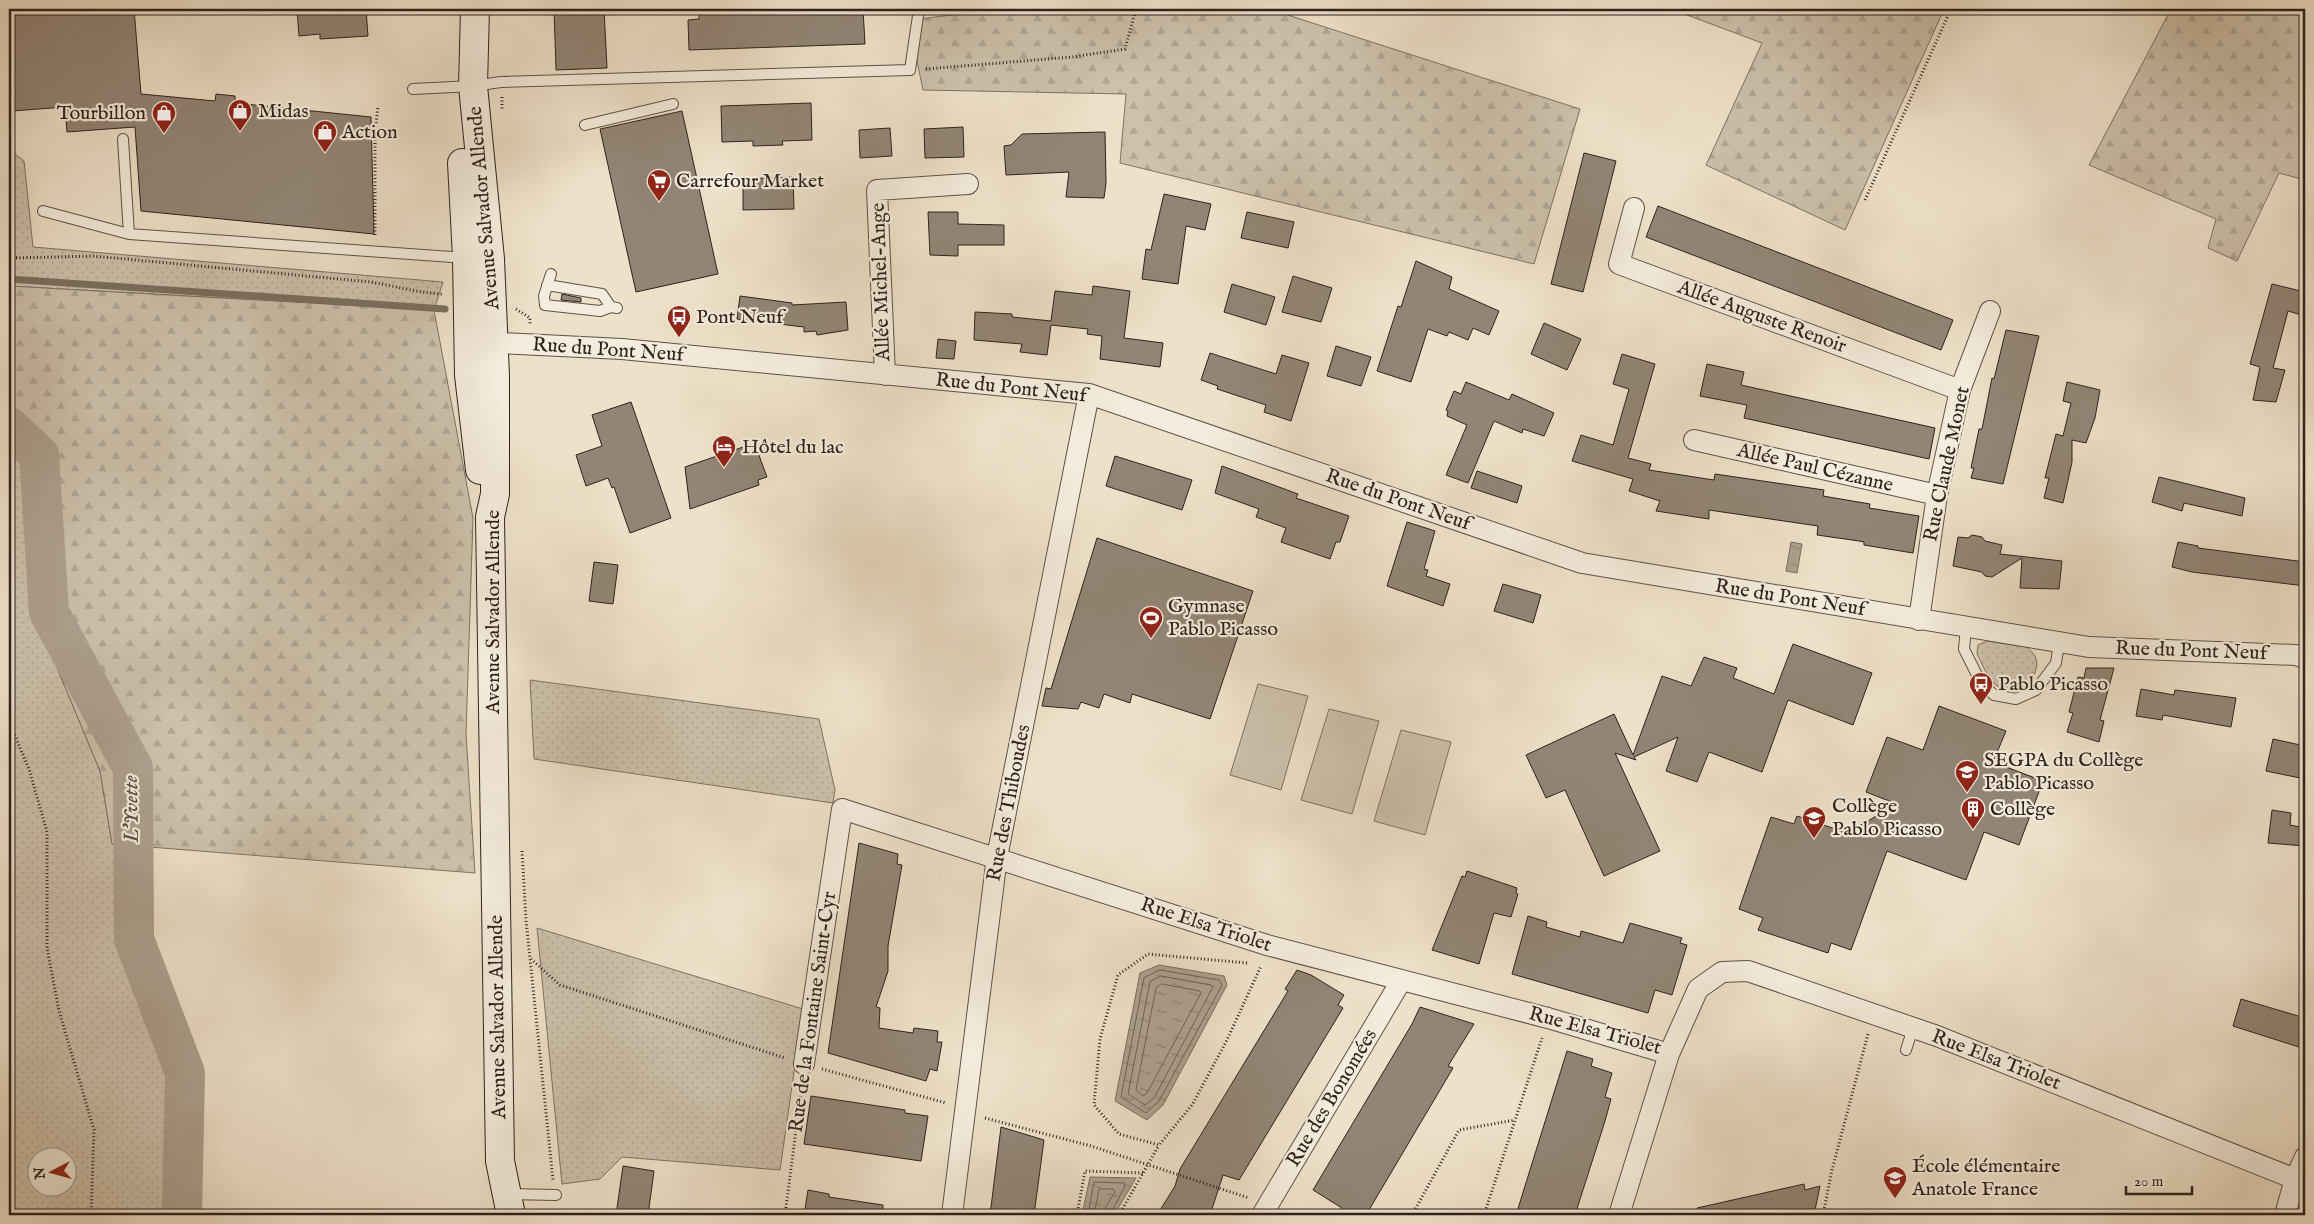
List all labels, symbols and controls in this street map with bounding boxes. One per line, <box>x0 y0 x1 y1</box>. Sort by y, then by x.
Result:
shop icon: Midas <box>227 98 253 132</box>
place label: Midas <box>258 99 308 124</box>
shop icon: Tourbillon <box>151 100 177 134</box>
place label: Tourbillon <box>57 101 146 126</box>
street label: Avenue Salvador Allende <box>463 105 505 312</box>
shop icon: Action <box>312 119 338 153</box>
place label: Action <box>341 120 398 145</box>
supermarket icon: Carrefour Market <box>646 168 672 202</box>
place label: Carrefour Market <box>676 169 824 194</box>
street label: Allée Michel-Ange <box>866 202 896 363</box>
street label: Allée Auguste Renoir <box>1673 274 1851 359</box>
bus stop icon: Pont Neuf <box>666 304 692 338</box>
place label: Pont Neuf <box>696 305 787 330</box>
street label: Rue du Pont Neuf <box>531 332 688 368</box>
street label: Rue du Pont Neuf <box>934 368 1091 409</box>
street label: Rue Claude Monet <box>1918 384 1976 544</box>
hotel icon: Hôtel du lac <box>711 434 737 468</box>
place label: Hôtel du lac <box>742 435 844 460</box>
street label: Allée Paul Cézanne <box>1734 438 1895 498</box>
street label: Rue du Pont Neuf <box>1322 463 1477 538</box>
street label: Avenue Salvador Allende <box>481 510 506 715</box>
street label: Rue du Pont Neuf <box>1713 574 1871 623</box>
place label: Gymnase Pablo Picasso <box>1168 594 1278 642</box>
sports icon: Gymnase Pablo Picasso <box>1138 605 1164 639</box>
street label: Rue du Pont Neuf <box>2115 636 2271 666</box>
bus stop icon: Pablo Picasso <box>1968 671 1994 705</box>
place label: Pablo Picasso <box>1998 672 2108 697</box>
street label: Rue des Thiboudes <box>982 722 1036 884</box>
place label: SEGPA du Collège Pablo Picasso <box>1984 748 2143 796</box>
school or university icon: SEGPA du Collège Pablo Picasso <box>1954 759 1980 793</box>
water label: L'Yvette <box>118 775 146 844</box>
place label: Collège Pablo Picasso <box>1832 794 1942 842</box>
building icon: Collège <box>1960 796 1986 830</box>
place label: Collège <box>1990 797 2055 822</box>
school or university icon: Collège Pablo Picasso <box>1801 805 1827 839</box>
street label: Rue de la Fontaine Saint-Cyr <box>784 889 842 1134</box>
street label: Rue Elsa Triolet <box>1137 892 1275 958</box>
street label: Avenue Salvador Allende <box>484 915 512 1120</box>
street label: Rue Elsa Triolet <box>1526 1001 1664 1061</box>
street label: Rue Elsa Triolet <box>1928 1024 2064 1096</box>
street label: Rue des Bonomées <box>1281 1025 1383 1171</box>
north arrow <box>28 1146 78 1196</box>
place label: École élémentaire Anatole France <box>1911 1154 2060 1202</box>
scale bar <box>2126 1164 2193 1196</box>
school or university icon: École élémentaire Anatole France <box>1882 1165 1908 1199</box>
text: N <box>30 1166 50 1181</box>
text: 20 m <box>2134 1172 2164 1191</box>

